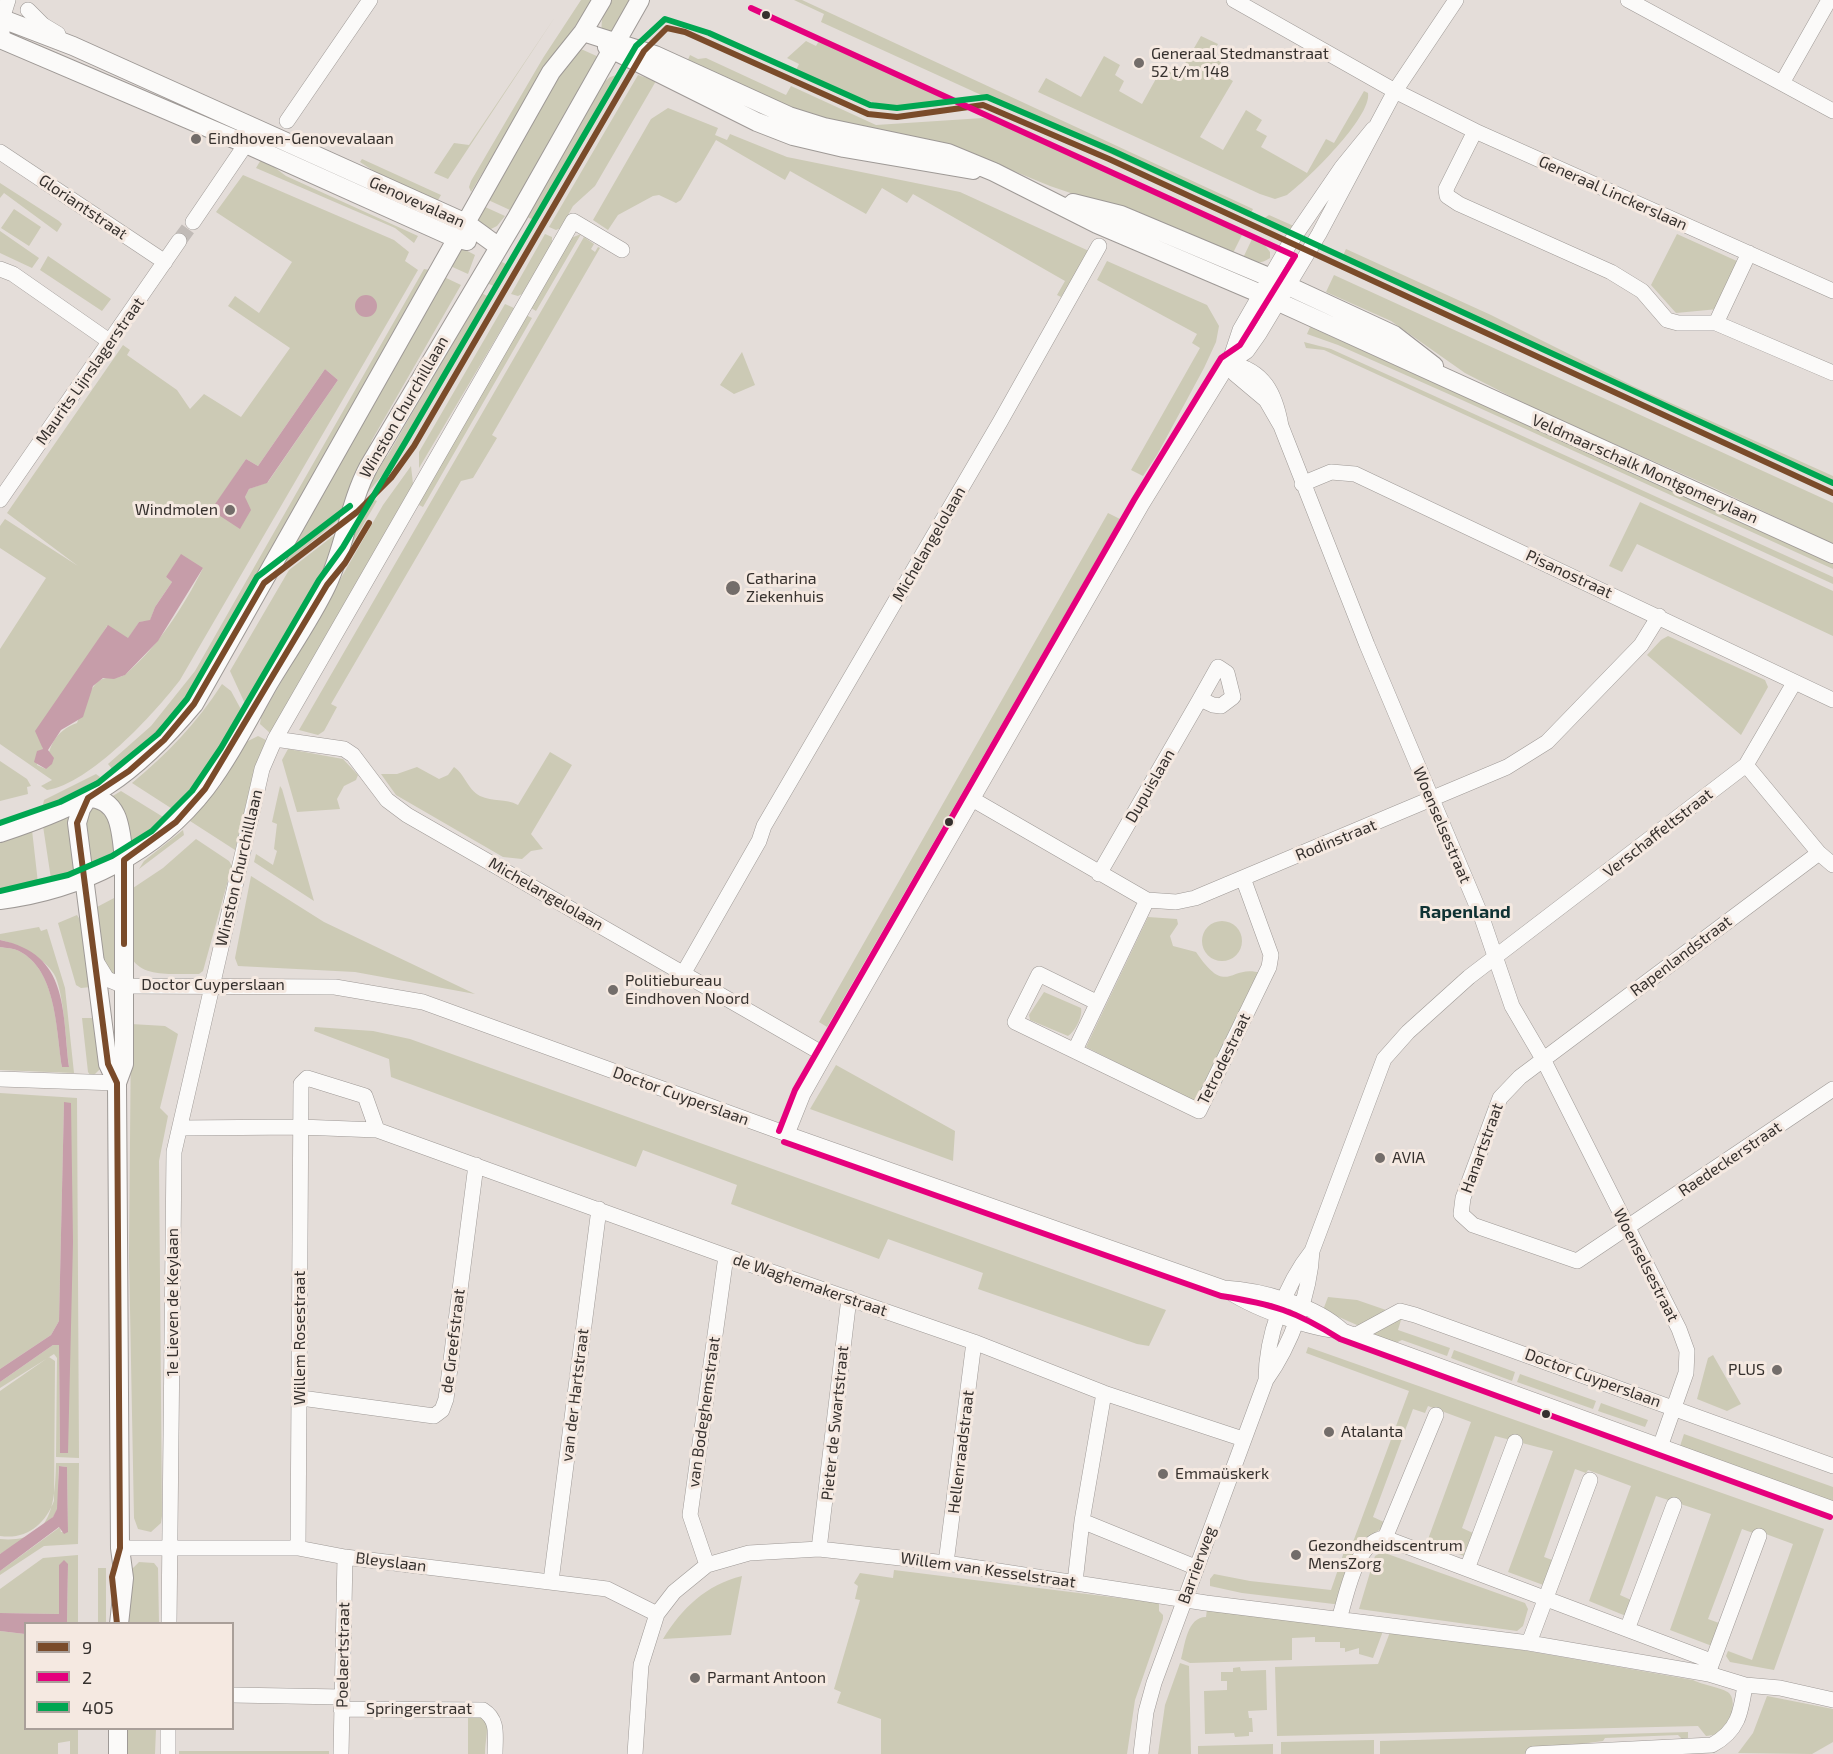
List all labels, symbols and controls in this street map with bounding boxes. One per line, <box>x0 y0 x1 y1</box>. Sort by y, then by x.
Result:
unlabelled marker <box>760 9 772 21</box>
place label: Generaal Stedmanstraat 52 t/m 148 <box>1151 44 1329 82</box>
marker: Generaal Stedmanstraat 52 t/m 148 <box>1132 56 1146 70</box>
place label: Eindhoven-Genovevalaan <box>208 129 394 149</box>
marker: Eindhoven-Genovevalaan <box>189 132 203 146</box>
street label: Generaal Linckerslaan <box>1536 152 1690 234</box>
street label: Gloriantstraat <box>35 170 131 244</box>
street label: Genovevalaan <box>366 172 468 232</box>
street label: Maurits Lijnslagerstraat <box>32 294 148 448</box>
street label: Winston Churchilllaan <box>356 333 452 481</box>
street label: Veldmaarschalk Montgomerylaan <box>1529 410 1761 528</box>
street label: Michelangelolaan <box>888 483 970 605</box>
place label: Windmolen <box>135 500 218 520</box>
marker: Windmolen <box>223 503 237 517</box>
street label: Pisanostraat <box>1523 546 1615 602</box>
place label: Catharina Ziekenhuis <box>746 569 824 607</box>
marker: Catharina Ziekenhuis <box>724 579 742 597</box>
street label: Dupuislaan <box>1121 746 1179 826</box>
street label: Woenselsestraat <box>1409 764 1475 886</box>
street label: Verschaffeltstraat <box>1600 784 1716 882</box>
street label: Winston Churchilllaan <box>212 788 266 948</box>
street label: Rodinstraat <box>1293 815 1379 865</box>
unlabelled marker <box>943 816 955 828</box>
street label: Michelangelolaan <box>485 853 607 935</box>
district label: Rapenland <box>1419 901 1511 923</box>
street label: Rapenlandstraat <box>1626 912 1736 1000</box>
place label: Politiebureau Eindhoven Noord <box>625 971 749 1009</box>
street label: Doctor Cuyperslaan <box>141 975 285 995</box>
marker: Politiebureau Eindhoven Noord <box>606 983 620 997</box>
street label: Tetrodestraat <box>1194 1010 1254 1108</box>
street label: Doctor Cuyperslaan <box>610 1062 752 1130</box>
street label: Hanartstraat <box>1457 1100 1507 1196</box>
street label: Raedeckerstraat <box>1675 1117 1785 1201</box>
place label: AVIA <box>1392 1148 1425 1168</box>
marker: AVIA <box>1373 1151 1387 1165</box>
street label: Woenselsestraat <box>1609 1205 1683 1325</box>
street label: 1e Lieven de Keylaan <box>163 1228 183 1376</box>
street label: de Waghemakerstraat <box>730 1250 890 1320</box>
street label: Willem Rosestraat <box>290 1271 310 1405</box>
street label: de Greefstraat <box>437 1288 469 1394</box>
street label: van der Hartstraat <box>557 1327 593 1463</box>
street label: van Bodeghemstraat <box>684 1335 724 1489</box>
street label: Doctor Cuyperslaan <box>1522 1344 1664 1412</box>
street label: Pieter de Swartstraat <box>817 1345 853 1501</box>
place label: PLUS <box>1728 1360 1765 1380</box>
marker: PLUS <box>1770 1363 1784 1377</box>
street label: Hellenraadstraat <box>944 1389 978 1515</box>
unlabelled marker <box>1540 1408 1552 1420</box>
place label: Atalanta <box>1341 1422 1403 1442</box>
marker: Atalanta <box>1322 1425 1336 1439</box>
place label: Emmaüskerk <box>1175 1464 1269 1484</box>
marker: Emmaüskerk <box>1156 1467 1170 1481</box>
street label: Barrierweg <box>1174 1524 1220 1606</box>
place label: Gezondheidscentrum MensZorg <box>1308 1536 1463 1574</box>
street label: Bleyslaan <box>354 1548 428 1576</box>
street label: Willem van Kesselstraat <box>899 1548 1077 1592</box>
marker: Gezondheidscentrum MensZorg <box>1289 1548 1303 1562</box>
street label: Poelaertstraat <box>332 1602 354 1708</box>
legend <box>24 1622 234 1730</box>
text: 9 <box>82 1636 92 1658</box>
text: 2 <box>82 1666 92 1688</box>
place label: Parmant Antoon <box>707 1668 826 1688</box>
marker: Parmant Antoon <box>688 1671 702 1685</box>
text: 405 <box>82 1696 114 1718</box>
street label: Springerstraat <box>366 1699 472 1719</box>

